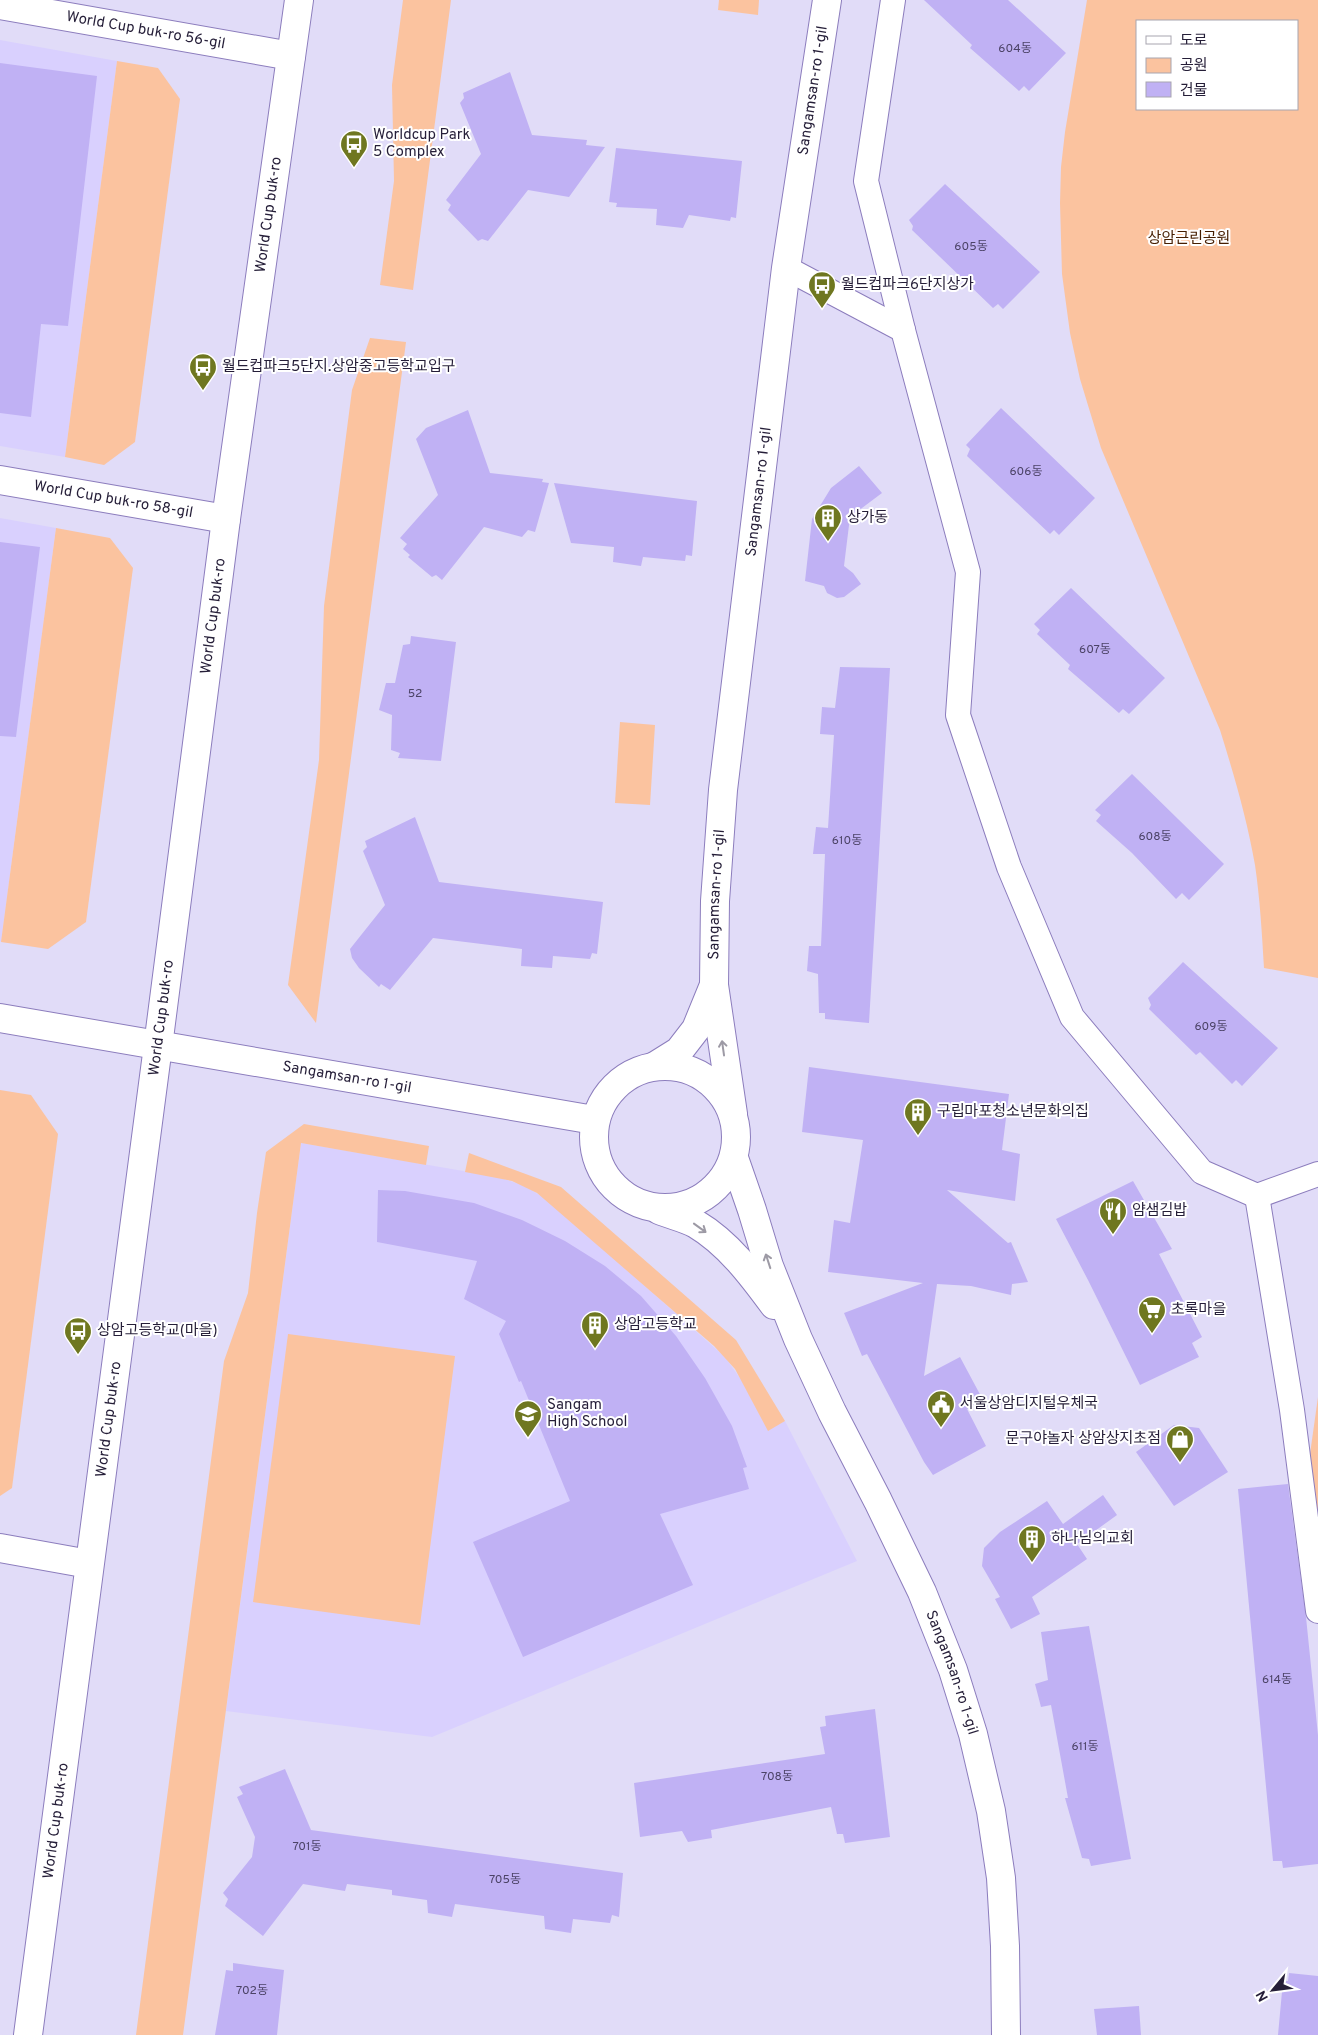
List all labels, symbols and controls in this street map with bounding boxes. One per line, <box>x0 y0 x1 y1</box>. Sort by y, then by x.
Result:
street label: World Cup buk-ro 56-gil <box>65 7 227 54</box>
legend <box>1136 20 1298 110</box>
street label: Sangamsan-ro 1-gil <box>794 25 832 156</box>
text: 도로 <box>1180 32 1208 51</box>
house number: 604동 <box>998 41 1032 57</box>
text: 공원 <box>1180 57 1208 76</box>
text: 건물 <box>1180 82 1208 101</box>
place label: Worldcup Park 5 Complex <box>373 126 471 162</box>
bus stop icon: Worldcup Park 5 Complex <box>339 129 369 168</box>
street label: World Cup buk-ro <box>251 156 286 274</box>
park label: 상암근린공원 <box>1148 230 1230 249</box>
house number: 605동 <box>954 239 988 255</box>
bus stop icon: 월드컵파크6단지상가 <box>807 270 837 309</box>
place label: 월드컵파크6단지상가 <box>841 276 974 295</box>
bus stop icon: 월드컵파크5단지.상암중고등학교입구 <box>188 352 218 391</box>
place label: 월드컵파크5단지.상암중고등학교입구 <box>222 357 456 377</box>
street label: Sangamsan-ro 1-gil <box>742 426 776 558</box>
house number: 606동 <box>1009 464 1043 480</box>
street label: World Cup buk-ro 58-gil <box>32 476 194 523</box>
building icon: 상가동 <box>813 503 843 542</box>
place label: 상가동 <box>847 509 888 528</box>
street label: World Cup buk-ro <box>197 557 230 675</box>
house number: 607동 <box>1079 642 1111 658</box>
house number: 52 <box>408 686 422 702</box>
street label: Sangamsan-ro 1-gil <box>705 829 730 960</box>
house number: 608동 <box>1138 829 1172 845</box>
house number: 610동 <box>832 833 862 849</box>
street label: World Cup buk-ro <box>145 959 179 1077</box>
house number: 609동 <box>1194 1019 1228 1035</box>
one-way arrow <box>718 1040 728 1056</box>
street label: Sangamsan-ro 1-gil <box>281 1057 413 1098</box>
building icon: 구립마포청소년문화의집 <box>903 1097 933 1136</box>
place label: 구립마포청소년문화의집 <box>937 1103 1089 1122</box>
restaurant icon: 얌샘김밥 <box>1098 1196 1128 1235</box>
place label: 얌샘김밥 <box>1132 1202 1187 1221</box>
one-way arrow <box>693 1223 707 1233</box>
one-way arrow <box>763 1254 772 1269</box>
supermarket icon: 초록마을 <box>1137 1295 1167 1334</box>
place label: 초록마을 <box>1171 1301 1226 1320</box>
building icon: 상암고등학교 <box>580 1310 610 1349</box>
place label: 상암고등학교 <box>614 1315 697 1335</box>
bus stop icon: 상암고등학교(마을) <box>63 1316 93 1355</box>
place label: 상암고등학교(마을) <box>97 1321 218 1341</box>
street label: World Cup buk-ro <box>92 1360 126 1478</box>
public building icon: 서울상암디지털우체국 <box>926 1389 956 1428</box>
place label: 서울상암디지털우체국 <box>960 1395 1098 1414</box>
place label: Sangam High School <box>547 1396 628 1432</box>
school or university icon: Sangam High School <box>513 1399 543 1438</box>
shop icon: 문구야놀자 상암상지초점 <box>1165 1424 1195 1463</box>
place label: 문구야놀자 상암상지초점 <box>1006 1430 1161 1449</box>
building icon: 하나님의교회 <box>1017 1524 1047 1563</box>
place label: 하나님의교회 <box>1051 1530 1134 1549</box>
street label: Sangamsan-ro 1-gil <box>921 1608 982 1737</box>
house number: 614동 <box>1262 1672 1292 1688</box>
house number: 611동 <box>1071 1739 1099 1755</box>
street label: World Cup buk-ro <box>39 1762 73 1880</box>
house number: 708동 <box>761 1769 793 1785</box>
house number: 701동 <box>292 1839 322 1855</box>
house number: 705동 <box>489 1872 521 1888</box>
north arrow <box>1248 1965 1298 2015</box>
house number: 702동 <box>236 1983 268 1999</box>
text: N <box>1253 1987 1273 2004</box>

